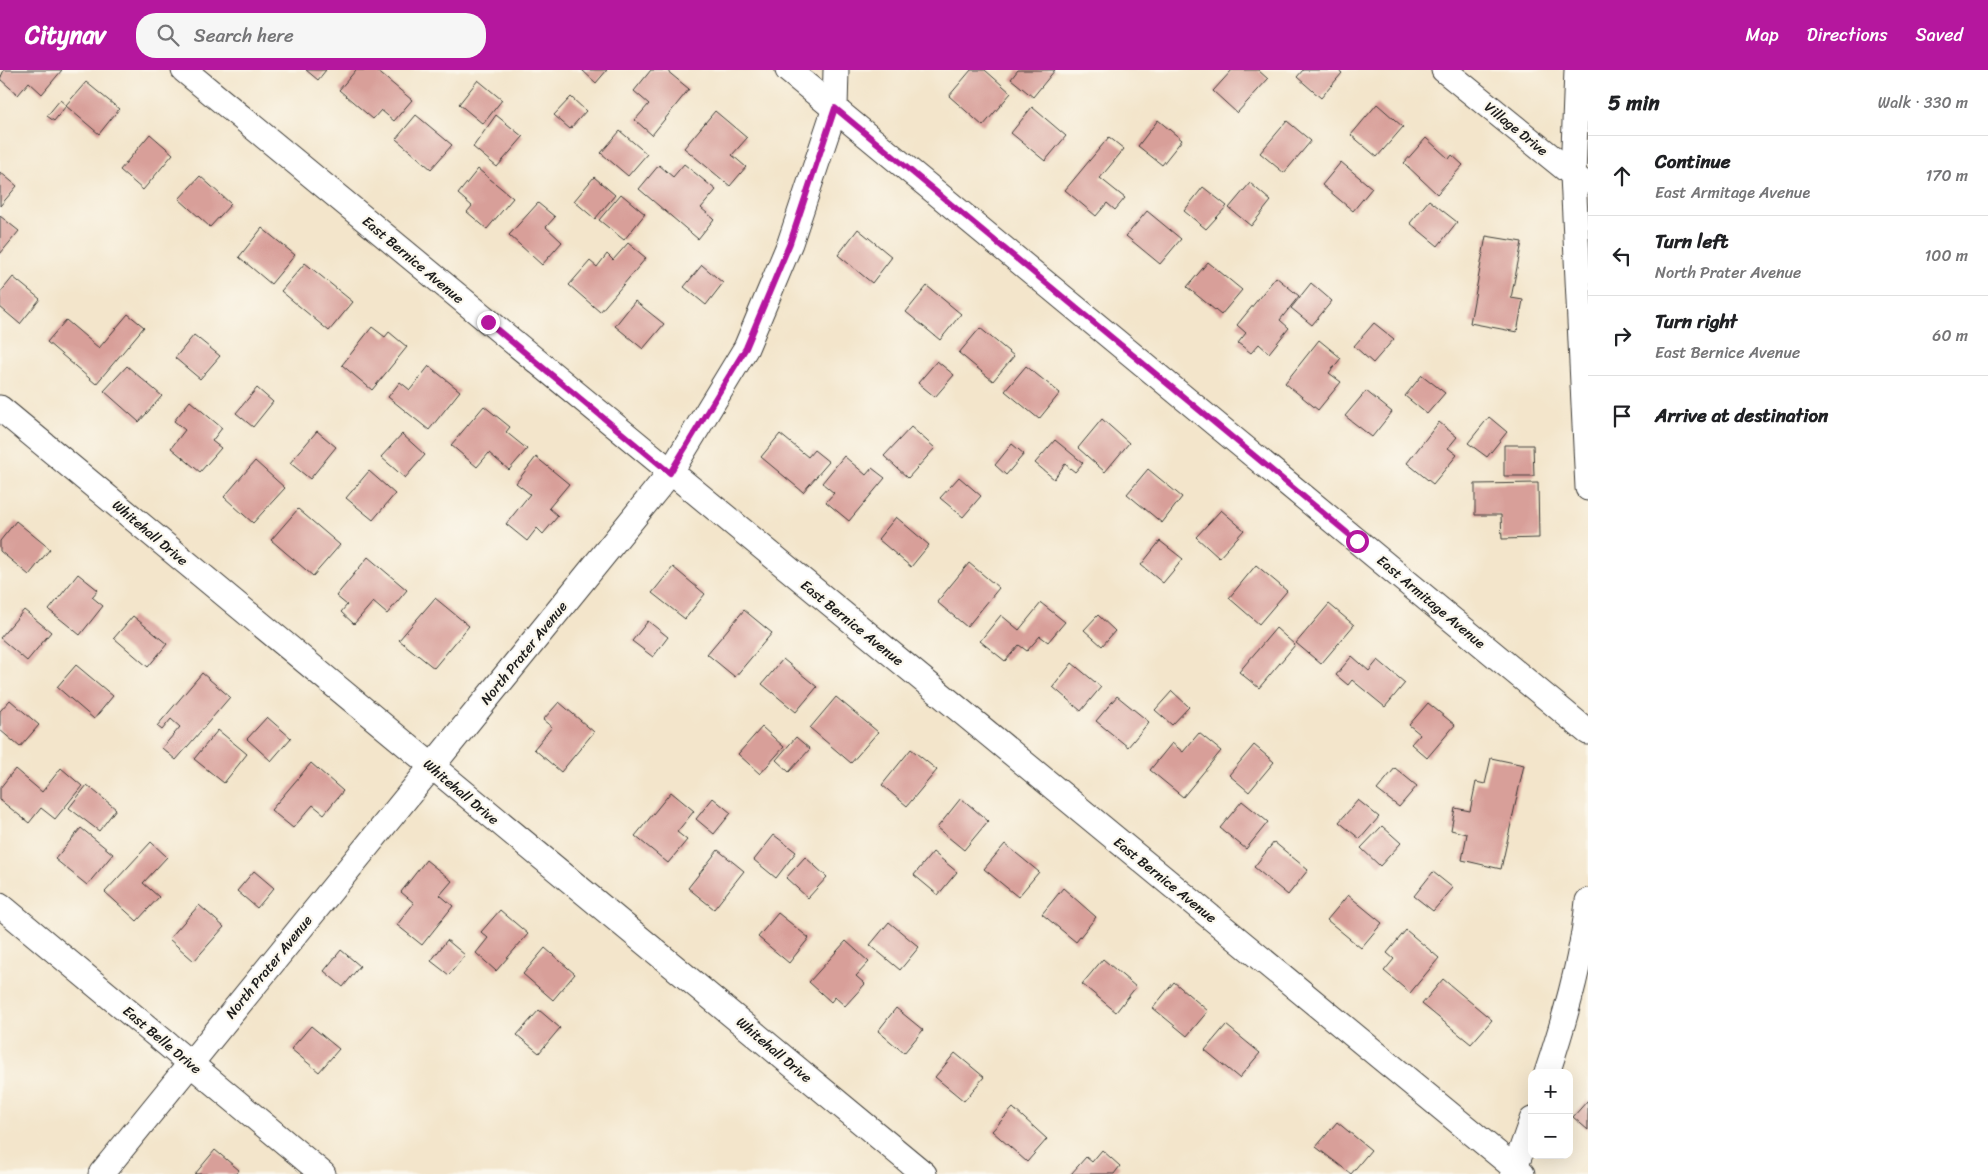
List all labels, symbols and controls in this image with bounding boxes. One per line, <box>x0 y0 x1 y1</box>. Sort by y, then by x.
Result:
search box <box>136 13 486 58</box>
text: Citynav <box>25 14 106 56</box>
text: Search here <box>194 19 294 52</box>
text: Map <box>1746 19 1779 51</box>
text: Directions <box>1807 19 1888 51</box>
text: Saved <box>1916 19 1963 51</box>
icon: search <box>154 21 182 49</box>
text: 5 min <box>1608 84 1660 122</box>
text: Walk · 330 m <box>1878 88 1968 117</box>
street label: Village Drive <box>1478 95 1554 163</box>
text: Continue <box>1655 145 1731 178</box>
text: 170 m <box>1925 161 1968 190</box>
icon: ahead <box>1608 162 1636 190</box>
text: East Armitage Avenue <box>1655 178 1810 207</box>
street label: East Bernice Avenue <box>356 210 470 310</box>
text: Turn left <box>1655 225 1728 258</box>
text: 100 m <box>1924 241 1968 270</box>
icon: left <box>1608 242 1636 270</box>
text: North Prater Avenue <box>1655 258 1801 287</box>
text: Turn right <box>1655 305 1737 338</box>
route end <box>477 311 500 334</box>
text: 60 m <box>1932 321 1968 350</box>
icon: right <box>1608 322 1636 350</box>
text: East Bernice Avenue <box>1655 338 1800 367</box>
text: Arrive at destination <box>1655 399 1828 432</box>
icon: arrive <box>1608 402 1636 430</box>
street label: Whitehall Drive <box>106 494 194 572</box>
route start <box>1346 530 1369 553</box>
street label: East Armitage Avenue <box>1371 549 1491 655</box>
street label: East Bernice Avenue <box>795 573 909 673</box>
street label: North Prater Avenue <box>474 595 574 711</box>
street label: Whitehall Drive <box>417 753 505 831</box>
street label: East Bernice Avenue <box>1108 830 1222 930</box>
street label: North Prater Avenue <box>219 909 319 1025</box>
street label: East Belle Drive <box>117 999 207 1081</box>
street label: Whitehall Drive <box>730 1011 818 1089</box>
map controls <box>1528 1069 1573 1159</box>
button: + <box>1528 1069 1573 1114</box>
button: − <box>1528 1114 1573 1159</box>

